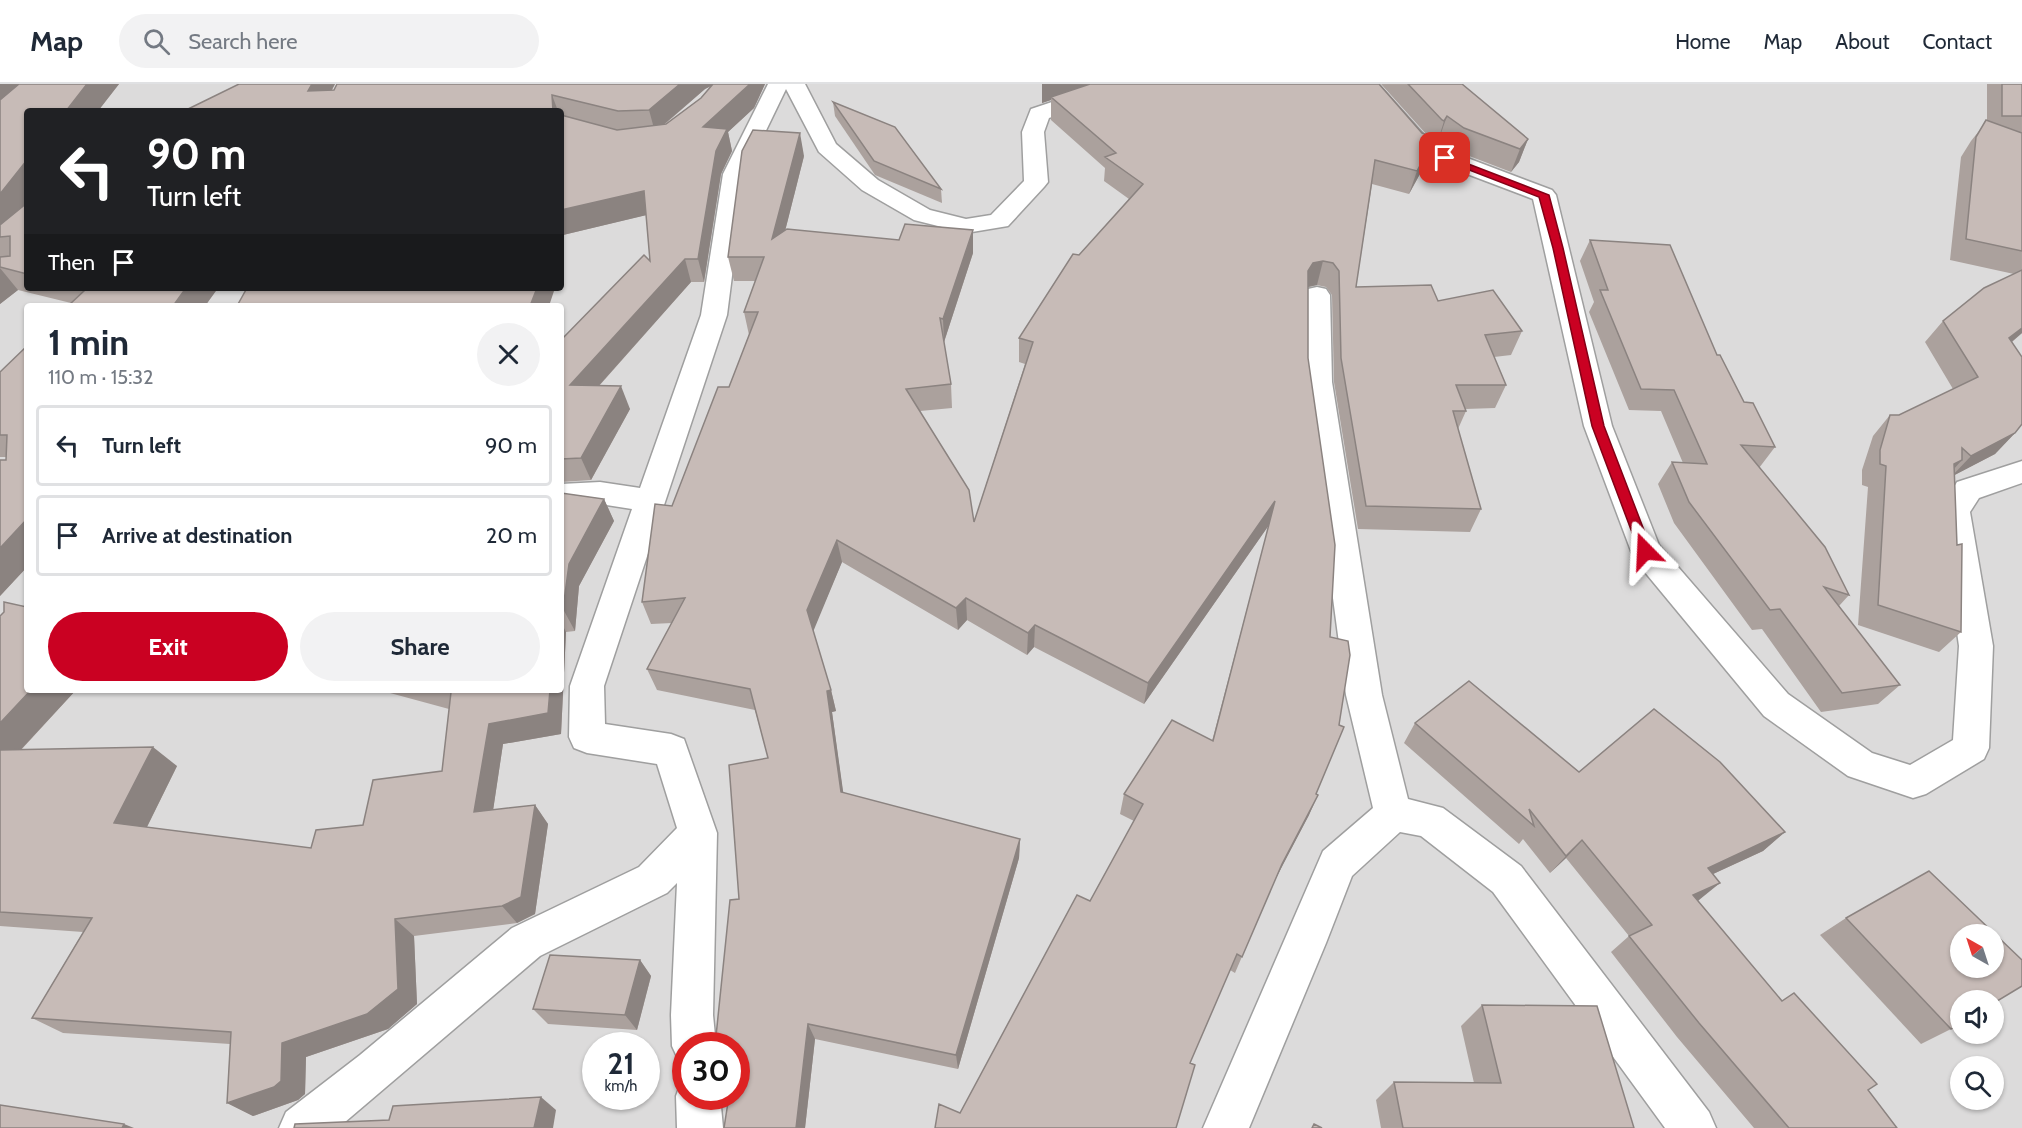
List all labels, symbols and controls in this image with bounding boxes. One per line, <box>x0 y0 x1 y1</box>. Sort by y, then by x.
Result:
search box <box>119 14 539 68</box>
text: Map <box>30 24 83 58</box>
icon: search <box>140 25 173 58</box>
text: Search here <box>188 28 297 55</box>
text: Home <box>1675 29 1731 54</box>
text: Map <box>1764 29 1802 54</box>
text: About <box>1835 29 1889 54</box>
text: Contact <box>1922 29 1992 54</box>
text: 90 m <box>147 128 246 180</box>
icon: left <box>48 132 126 210</box>
pin <box>1419 132 1470 183</box>
icon: arrive <box>1428 141 1461 174</box>
text: Turn left <box>147 180 241 213</box>
icon: arrive <box>107 246 140 279</box>
text: Then <box>48 249 95 276</box>
text: 1 min <box>48 320 129 364</box>
button: close <box>477 323 540 386</box>
text: 110 m · 15:32 <box>48 365 154 389</box>
icon: left <box>51 429 84 462</box>
text: Turn left <box>102 432 181 459</box>
text: 90 m <box>485 432 537 459</box>
icon: arrive <box>51 519 84 552</box>
position arrow <box>1613 519 1677 583</box>
text: Arrive at destination <box>102 522 292 549</box>
text: 20 m <box>486 522 537 549</box>
button: Exit <box>48 612 288 681</box>
button: Share <box>300 612 540 681</box>
north arrow <box>1950 924 2004 978</box>
map controls <box>1950 924 2004 1110</box>
button: sound <box>1950 990 2004 1044</box>
speed limit sign: 30 <box>672 1032 750 1110</box>
text: 21 <box>608 1045 634 1082</box>
button: search <box>1950 1056 2004 1110</box>
text: km/h <box>605 1077 637 1095</box>

